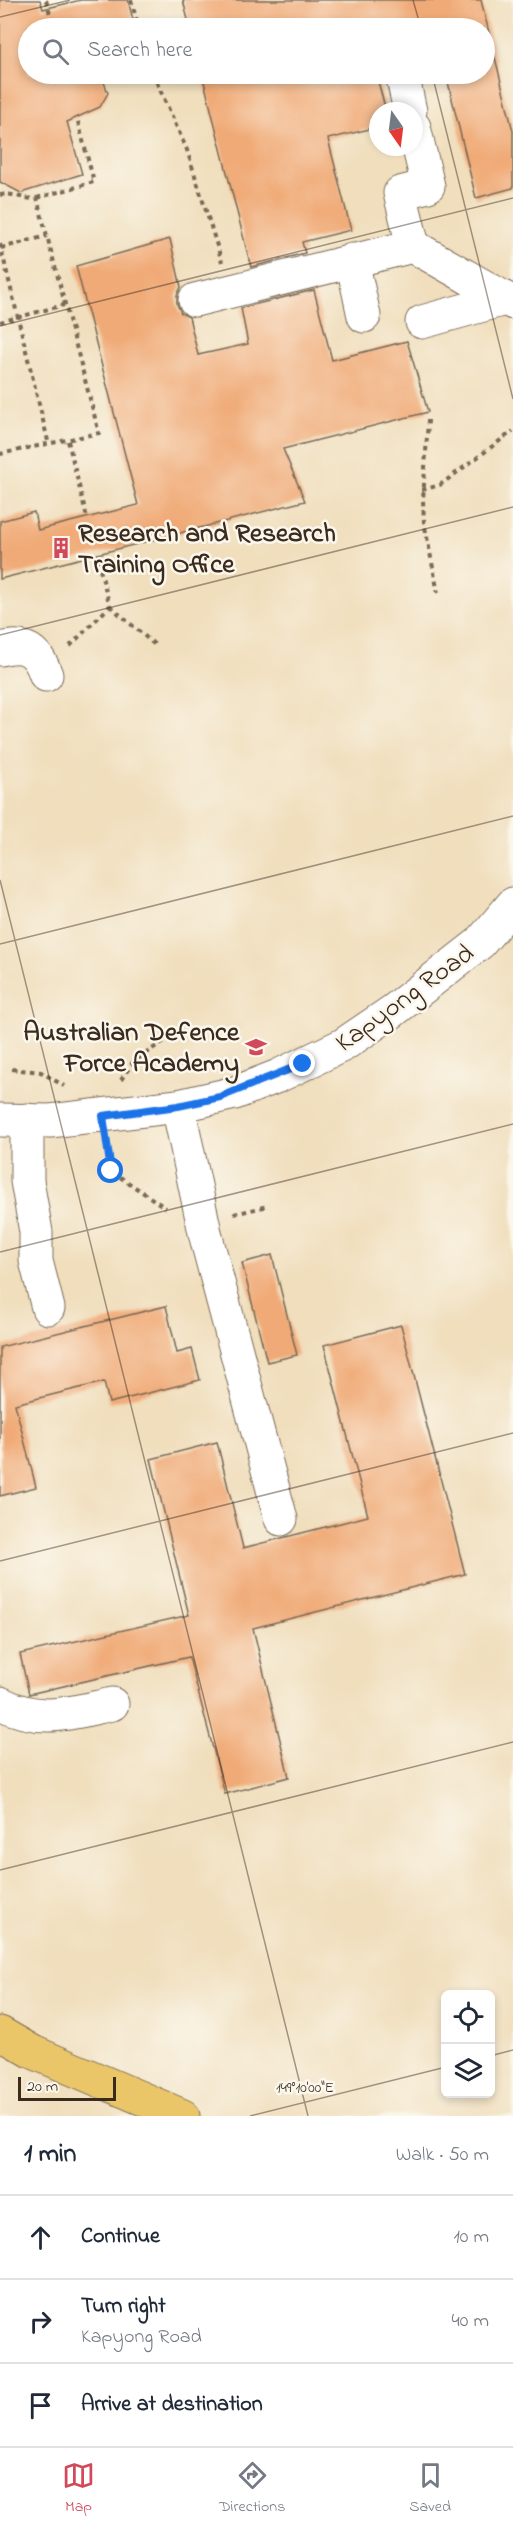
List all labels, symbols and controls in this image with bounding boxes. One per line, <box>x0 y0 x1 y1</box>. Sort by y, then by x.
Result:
search box <box>18 18 495 84</box>
icon: search <box>39 35 72 68</box>
text: Search here <box>87 35 192 67</box>
north arrow <box>369 102 423 156</box>
place label: Research and Research Training Office <box>78 515 336 586</box>
building icon: Research and Research Training Office <box>49 536 73 560</box>
street label: Kapyong Road <box>328 935 483 1063</box>
place label: Australian Defence Force Academy <box>23 1014 240 1084</box>
school or university icon: Australian Defence Force Academy <box>244 1035 268 1059</box>
route end <box>289 1050 315 1076</box>
route start <box>97 1157 123 1183</box>
map controls <box>441 1990 495 2098</box>
button: locate <box>441 1990 495 2044</box>
button: layers <box>441 2044 495 2098</box>
scale bar <box>18 2074 116 2102</box>
text: 20 m <box>27 2075 58 2099</box>
text: 149°10'00"E <box>276 2077 334 2099</box>
text: 1 min <box>24 2136 76 2174</box>
text: Walk · 50 m <box>396 2141 489 2170</box>
icon: ahead <box>24 2221 57 2254</box>
text: Continue <box>81 2221 160 2253</box>
text: 10 m <box>453 2223 489 2252</box>
text: Turn right <box>81 2291 166 2323</box>
icon: right <box>24 2305 57 2338</box>
text: 40 m <box>452 2307 489 2336</box>
text: Kapyong Road <box>81 2323 202 2352</box>
icon: arrive <box>24 2389 57 2422</box>
text: Arrive at destination <box>81 2389 263 2421</box>
tab: Map <box>62 2459 95 2519</box>
tab: Directions <box>219 2459 285 2519</box>
tab: Saved <box>409 2459 451 2519</box>

